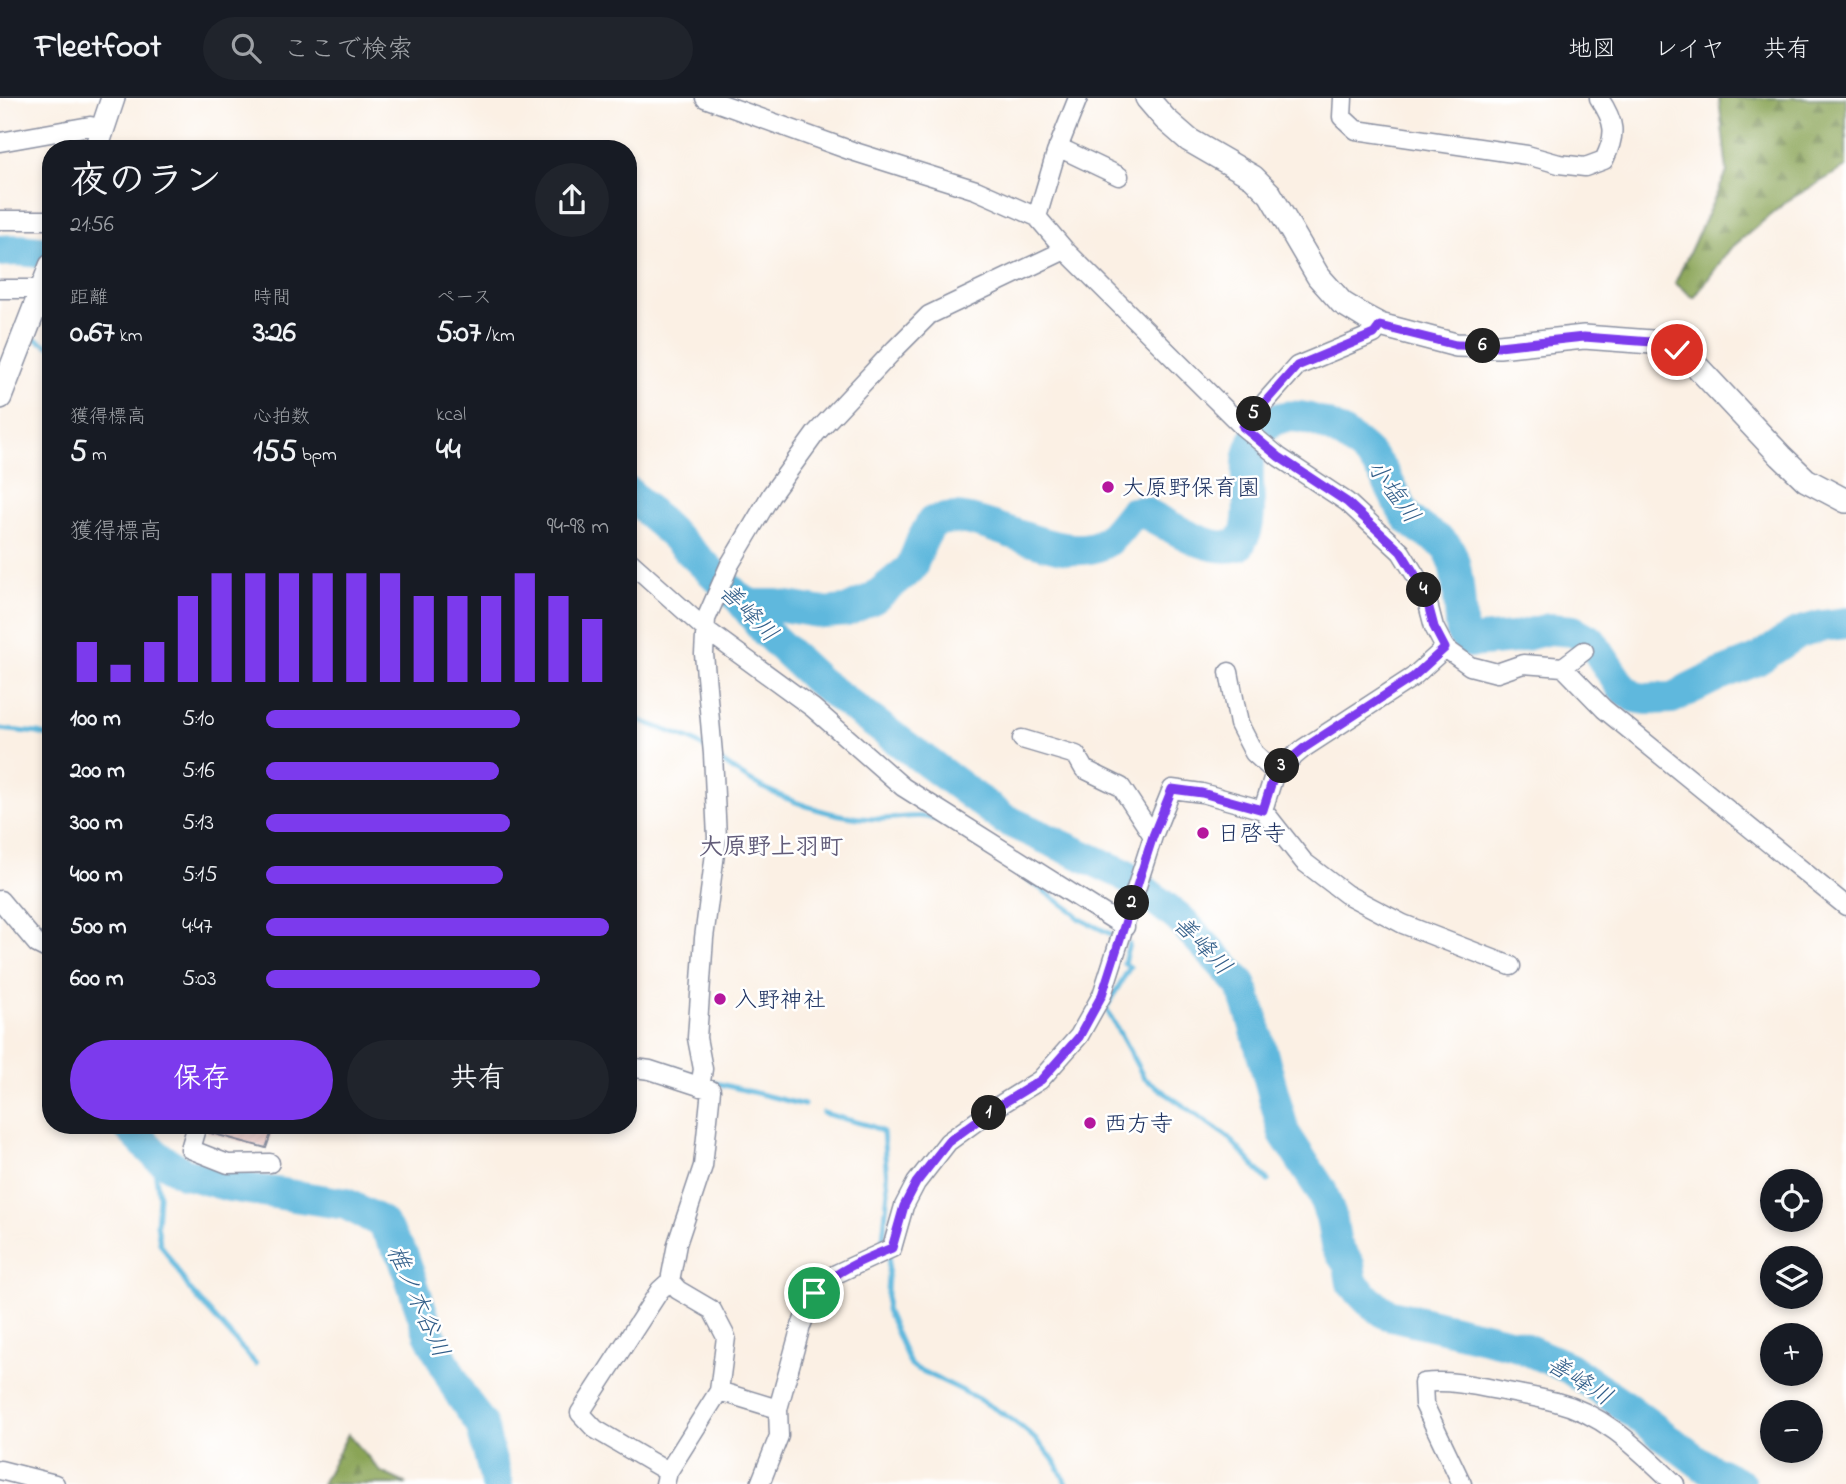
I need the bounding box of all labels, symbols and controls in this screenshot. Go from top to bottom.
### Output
search box [203,17,693,80]
text: Fleetfoot [35,24,161,72]
icon: search [227,29,265,67]
text: ここで検索 [283,32,413,70]
text: 地図 [1568,33,1616,68]
text: レイヤ [1654,33,1725,68]
text: 共有 [1763,33,1811,68]
text: 夜のラン [70,155,222,211]
button: share [535,163,609,237]
text: 21:56 [70,209,114,242]
text: 距離 [70,285,108,312]
text: 時間 [253,285,291,312]
text: ペース [436,285,492,312]
text: 0.67 [70,312,115,356]
text: 3:26 [253,312,296,356]
text: 5:07 [436,312,481,356]
pin [1647,320,1707,380]
text: km [115,323,142,350]
text: /km [481,323,515,350]
pin: 6 [1466,328,1500,364]
icon: check [1658,331,1696,369]
text: 6 [1478,332,1487,359]
pin: 5 [1236,396,1272,432]
text: 5 [1248,400,1259,427]
text: kcal [436,402,466,429]
text: 獲得標高 [70,404,146,431]
text: 心拍数 [253,404,310,431]
text: 44 [436,429,461,473]
text: 5 [70,431,87,475]
text: 155 [253,431,297,475]
text: m [87,442,107,469]
text: bpm [297,442,337,469]
water label: 小塩川 [1357,453,1427,532]
place label: 大原野保育園 [1122,473,1260,506]
marker: 大原野保育園 [1100,479,1116,495]
text: 94–98 m [547,511,609,544]
text: 獲得標高 [70,516,162,549]
pin: 4 [1406,573,1442,608]
water label: 善峰川 [709,576,785,652]
text: 4 [1420,576,1427,603]
text: 100 m [70,703,121,736]
text: 5:10 [182,703,214,736]
pin: 3 [1264,748,1300,784]
text: 3 [1278,752,1285,779]
text: 200 m [70,755,125,788]
text: 5:16 [182,755,215,788]
text: 300 m [70,807,123,840]
text: 5:13 [182,807,214,840]
place label: 日啓寺 [1217,819,1286,852]
marker: 日啓寺 [1195,825,1211,841]
district label: 大原野上羽町 [699,831,843,866]
text: 400 m [70,859,123,892]
text: 5:15 [182,859,218,892]
pin: 2 [1114,886,1150,920]
text: 2 [1127,889,1136,916]
water label: 善峰川 [1164,909,1239,985]
text: 500 m [70,911,127,944]
text: 4:47 [182,911,212,944]
text: 600 m [70,963,124,996]
text: 5:03 [182,963,217,996]
place label: 入野神社 [734,985,826,1018]
marker: 入野神社 [712,991,728,1007]
button: 保存 [70,1040,333,1120]
button: 共有 [347,1040,609,1120]
pin: 1 [972,1096,1006,1130]
text: 1 [985,1099,992,1126]
place label: 西方寺 [1104,1109,1173,1142]
marker: 西方寺 [1082,1115,1098,1131]
map controls [1760,1169,1823,1463]
button: locate [1760,1169,1823,1232]
water label: 椎ノ木谷川 [376,1240,457,1364]
button: layers [1760,1246,1823,1309]
pin [784,1263,844,1323]
icon: arrive [795,1274,833,1312]
button: + [1760,1323,1823,1386]
water label: 善峰川 [1539,1348,1618,1416]
button: − [1760,1400,1823,1463]

